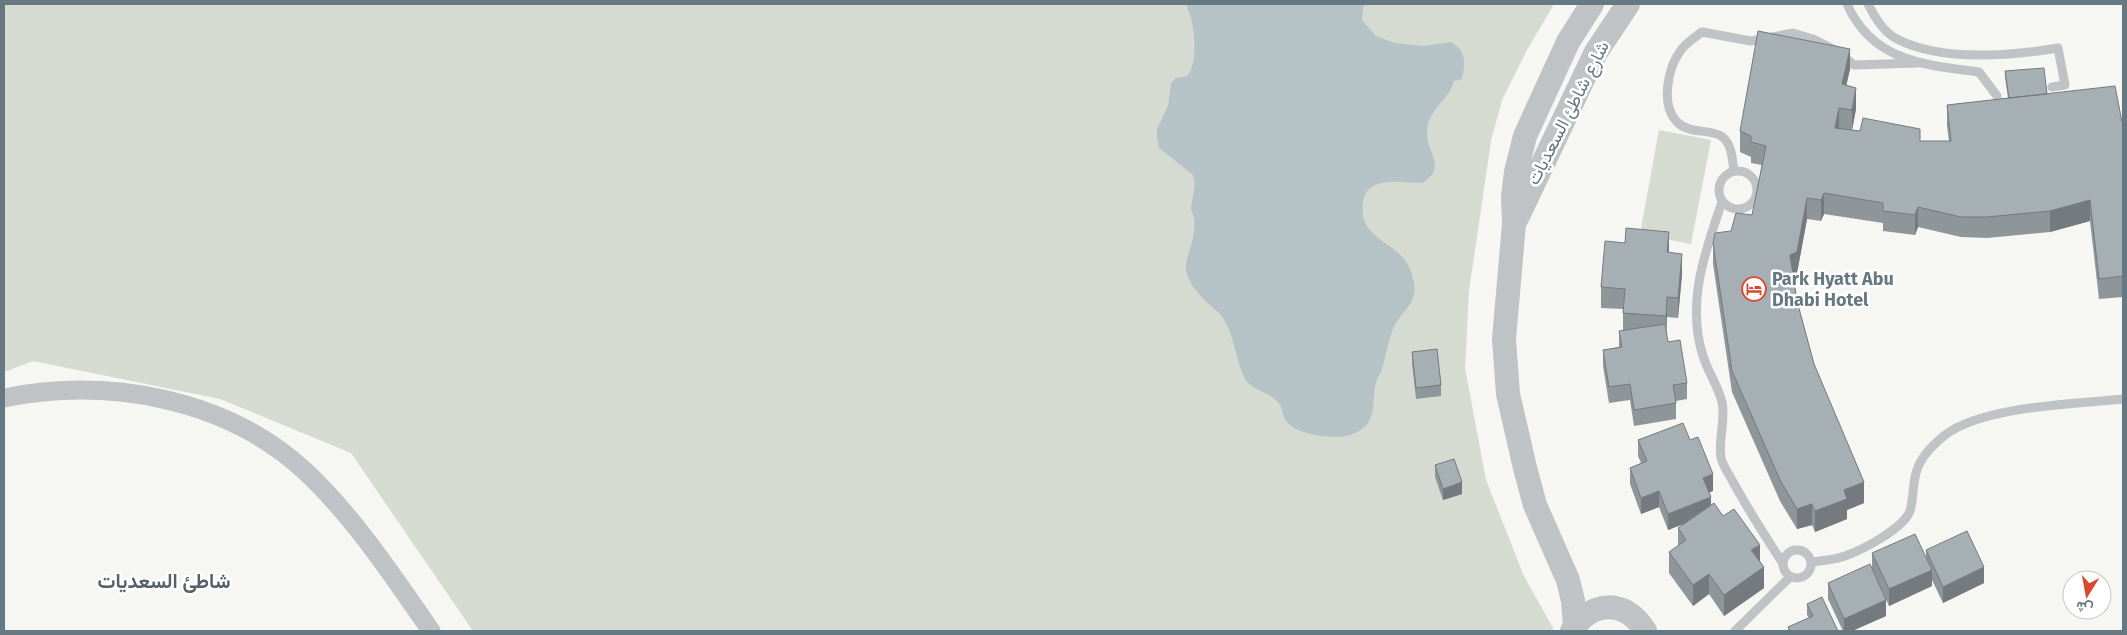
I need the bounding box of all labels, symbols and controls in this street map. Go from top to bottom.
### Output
street label: شارع شاطئ السعديات [1522,37,1615,189]
place label: Park Hyatt Abu Dhabi Hotel [1772,268,1894,311]
hotel icon: Park Hyatt Abu Dhabi Hotel [1741,276,1767,302]
district label: شاطئ السعديات [98,569,230,593]
north arrow [2062,570,2112,620]
text: ش [2075,597,2094,617]

